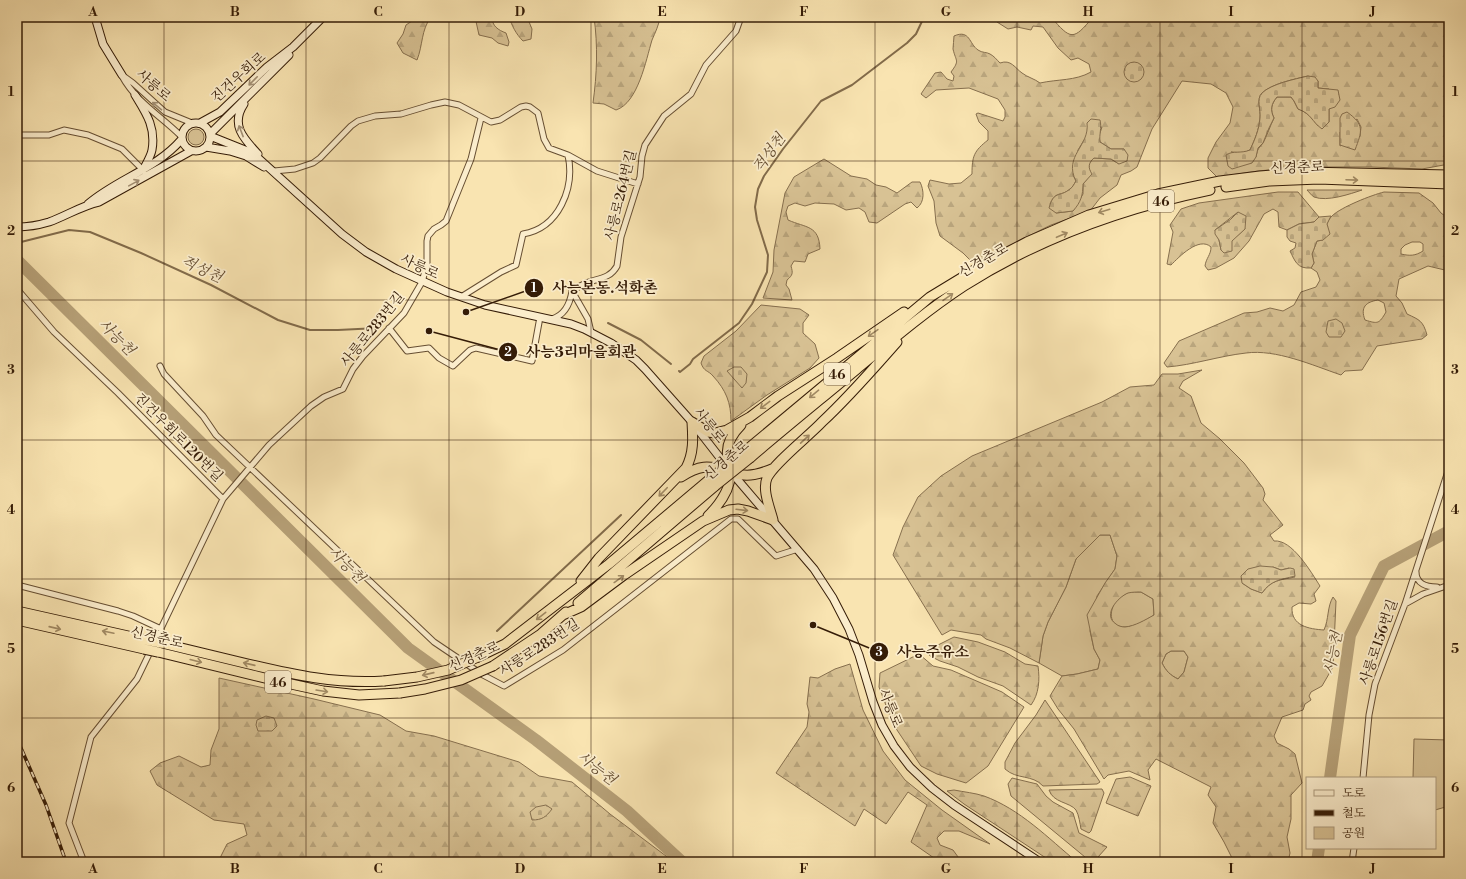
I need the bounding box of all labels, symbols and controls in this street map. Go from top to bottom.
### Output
text: A [87,4,98,20]
text: B [230,4,240,20]
text: C [373,4,383,20]
text: D [515,4,525,20]
text: E [657,4,667,20]
text: F [799,4,809,20]
text: G [941,4,952,20]
text: H [1083,4,1094,20]
text: I [1228,4,1234,20]
text: J [1368,4,1376,20]
street label: 진건우회로 [208,48,270,107]
street label: 사릉로 [132,66,175,106]
one-way arrow [248,77,258,86]
text: 1 [8,84,15,100]
text: 1 [1452,84,1459,100]
one-way arrow [152,101,163,110]
one-way arrow [236,125,244,137]
water label: 적성천 [749,129,791,176]
street label: 사릉로264번길 [601,148,641,242]
street label: 신경춘로 [1270,158,1325,178]
one-way arrow [1345,176,1358,184]
one-way arrow [128,178,140,186]
road number: 46 [1148,190,1174,212]
one-way arrow [1098,207,1110,215]
text: 2 [7,223,15,239]
text: 2 [1451,223,1459,239]
one-way arrow [1055,231,1067,239]
street label: 신경춘로 [956,239,1012,282]
street label: 사릉로 [397,250,442,284]
water label: 적성천 [178,252,227,288]
callout: 사능본동.석화촌 [524,274,666,301]
text: 사능본동.석화촌 [552,279,658,298]
text: 1 [531,281,537,296]
street label: 사릉로283번길 [337,288,409,371]
one-way arrow [942,293,953,301]
water label: 사능천 [95,315,140,361]
one-way arrow [868,329,879,337]
callout: 사능3리마을회관 [498,339,645,366]
text: 사능3리마을회관 [526,343,637,362]
text: 2 [504,345,512,360]
text: 3 [7,362,15,378]
text: 3 [1451,362,1459,378]
road number: 46 [824,363,850,385]
one-way arrow [808,389,819,398]
street label: 진건우회로120번길 [130,390,226,486]
one-way arrow [760,401,771,410]
street label: 사릉로 [689,404,729,447]
one-way arrow [800,434,810,444]
street label: 신경춘로 [700,436,754,485]
one-way arrow [659,487,668,497]
text: 4 [7,502,16,518]
text: 4 [1451,502,1460,518]
one-way arrow [735,506,748,514]
water label: 사능천 [325,543,370,589]
one-way arrow [613,575,624,583]
street label: 사릉로156번길 [1356,597,1402,688]
one-way arrow [536,612,547,620]
street label: 사릉로283번길 [496,615,583,680]
street label: 신경춘로 [128,623,186,653]
one-way arrow [48,625,61,633]
one-way arrow [102,627,115,635]
water label: 사능천 [1320,628,1347,676]
street label: 신경춘로 [446,637,503,676]
callout: 사능주유소 [869,638,977,665]
text: 5 [7,641,15,657]
text: 5 [1451,641,1459,657]
text: 사능주유소 [897,643,970,662]
text: 3 [875,645,883,660]
one-way arrow [189,658,202,665]
one-way arrow [243,660,256,667]
road number: 46 [265,671,291,693]
one-way arrow [422,671,435,679]
street label: 사릉로 [874,686,906,731]
one-way arrow [315,687,328,695]
water label: 사능천 [574,748,621,790]
legend [1306,777,1436,849]
text: 6 [7,780,15,796]
text: 6 [1451,780,1459,796]
text: 도로 [1342,786,1366,801]
text: 철도 [1342,806,1366,821]
text: 공원 [1342,826,1365,841]
text: A [87,861,98,877]
text: B [230,861,240,877]
text: C [373,861,383,877]
text: D [515,861,525,877]
text: E [657,861,667,877]
text: F [799,861,809,877]
text: G [941,861,952,877]
text: H [1083,861,1094,877]
text: I [1228,861,1234,877]
text: J [1368,861,1376,877]

